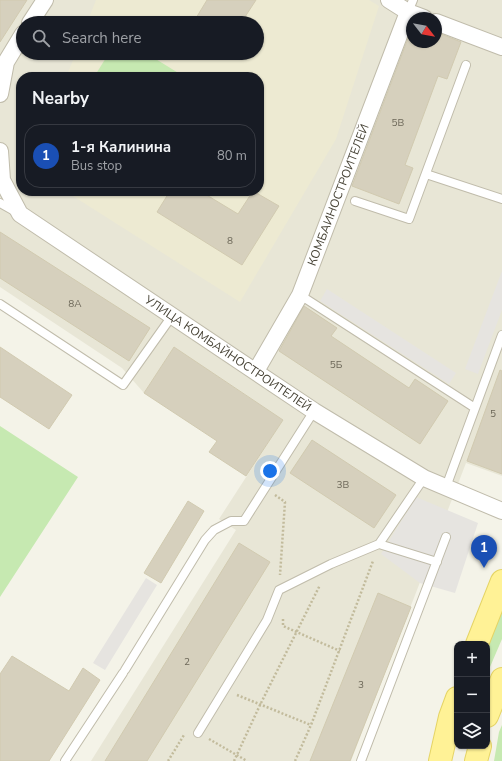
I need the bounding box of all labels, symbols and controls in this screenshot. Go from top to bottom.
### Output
north arrow [406,12,442,48]
search box [16,16,264,60]
icon: search [30,27,52,49]
text: Search here [62,28,142,48]
text: Nearby [32,87,89,110]
house number: 5В [392,116,405,130]
street label: КОМБАИНОСТРОИТЕЛЕЙ [304,122,373,268]
text: 1-я Калинина [71,137,171,157]
text: 1 [42,147,50,165]
text: 80 m [217,147,247,165]
text: Bus stop [71,157,122,175]
house number: 8 [227,234,233,248]
street label: УЛИЦА КОМБАЙНОСТРОИТЕЛЕЙ [141,291,315,415]
house number: 8А [68,297,82,311]
house number: 5Б [330,358,343,372]
house number: 5 [490,407,496,421]
your location [260,461,280,481]
house number: 3В [337,478,350,492]
pin: 1 [471,535,497,568]
map controls [454,641,490,749]
button: + [454,641,490,677]
house number: 2 [184,655,190,669]
button: − [454,677,490,713]
house number: 3 [358,678,364,692]
button: layers [454,713,490,749]

